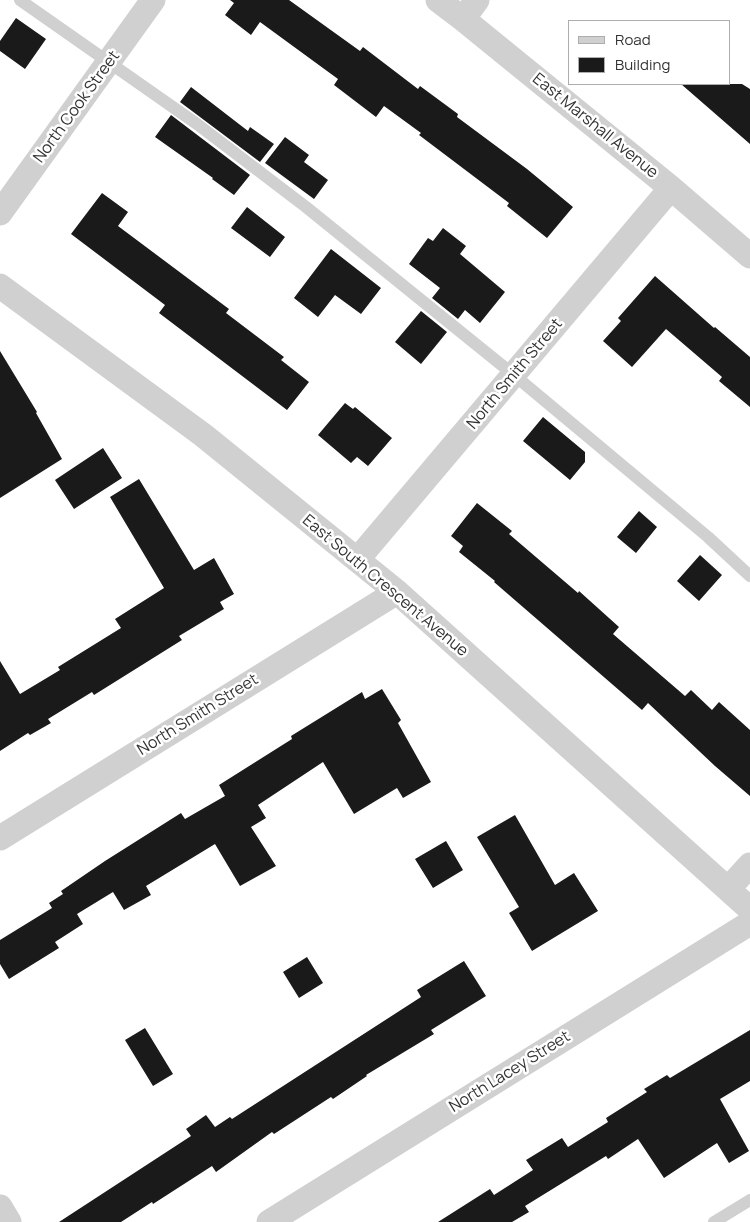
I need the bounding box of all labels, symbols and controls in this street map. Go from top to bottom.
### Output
legend [568,20,730,85]
text: Road [615,29,651,50]
street label: North Cook Street [30,47,124,167]
text: Building [615,54,670,75]
street label: East Marshall Avenue [528,69,662,183]
street label: North Smith Street [463,315,567,433]
street label: East South Crescent Avenue [298,511,472,661]
street label: North Smith Street [134,670,262,760]
street label: North Lacey Street [446,1027,574,1117]

